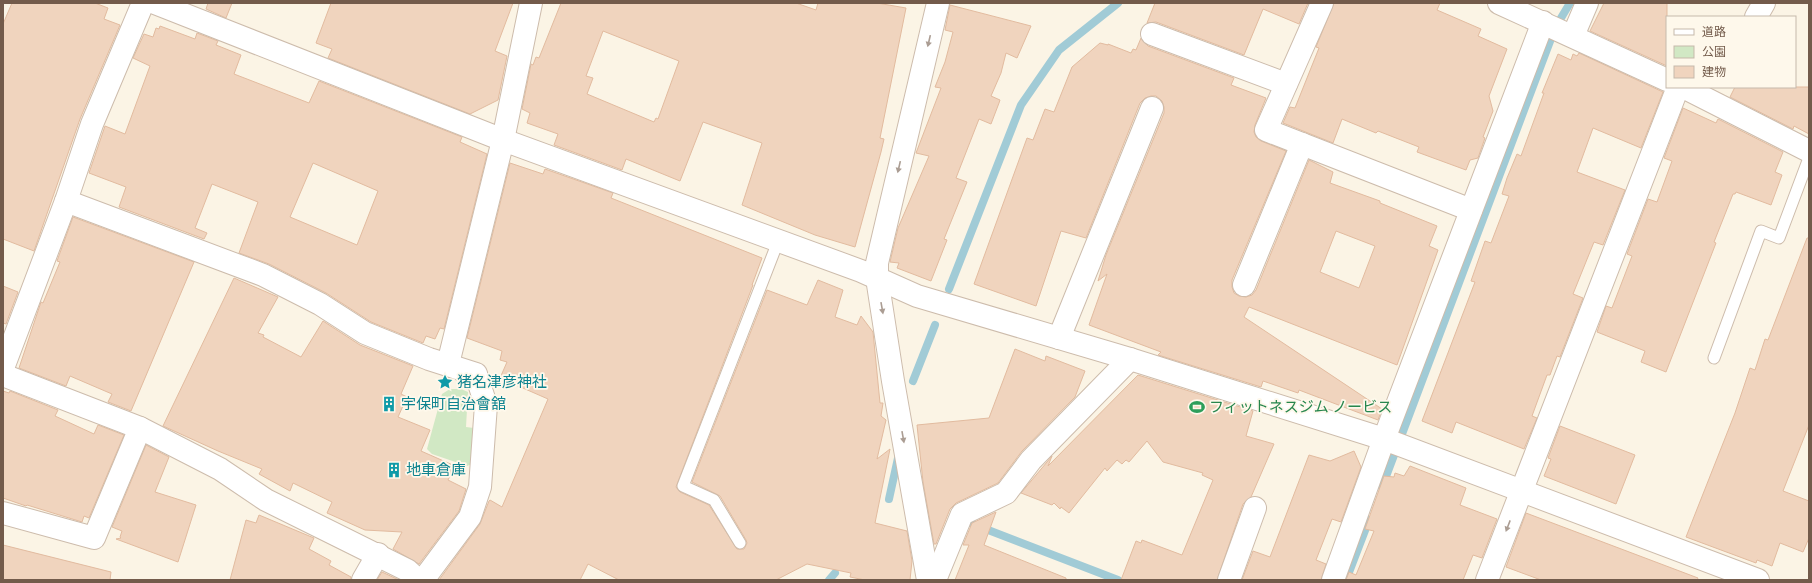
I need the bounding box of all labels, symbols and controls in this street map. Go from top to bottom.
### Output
legend [1666,16,1796,88]
text: 道路 [1702,25,1726,39]
one-way arrow [926,35,932,47]
text: 公園 [1702,45,1726,59]
text: 建物 [1702,65,1726,79]
one-way arrow [896,161,902,174]
one-way arrow [880,302,886,314]
place icon: 猪名津彦神社 [436,373,454,391]
place label: 猪名津彦神社 [457,373,547,391]
building icon: 宇保町自治會舘 [380,395,398,413]
place label: 宇保町自治會舘 [401,395,506,413]
sports icon: フィットネスジム ノービス [1188,398,1206,416]
place label: フィットネスジム ノービス [1209,398,1392,416]
one-way arrow [900,431,906,443]
building icon: 地車倉庫 [385,461,403,479]
place label: 地車倉庫 [406,461,466,479]
one-way arrow [1505,521,1511,533]

